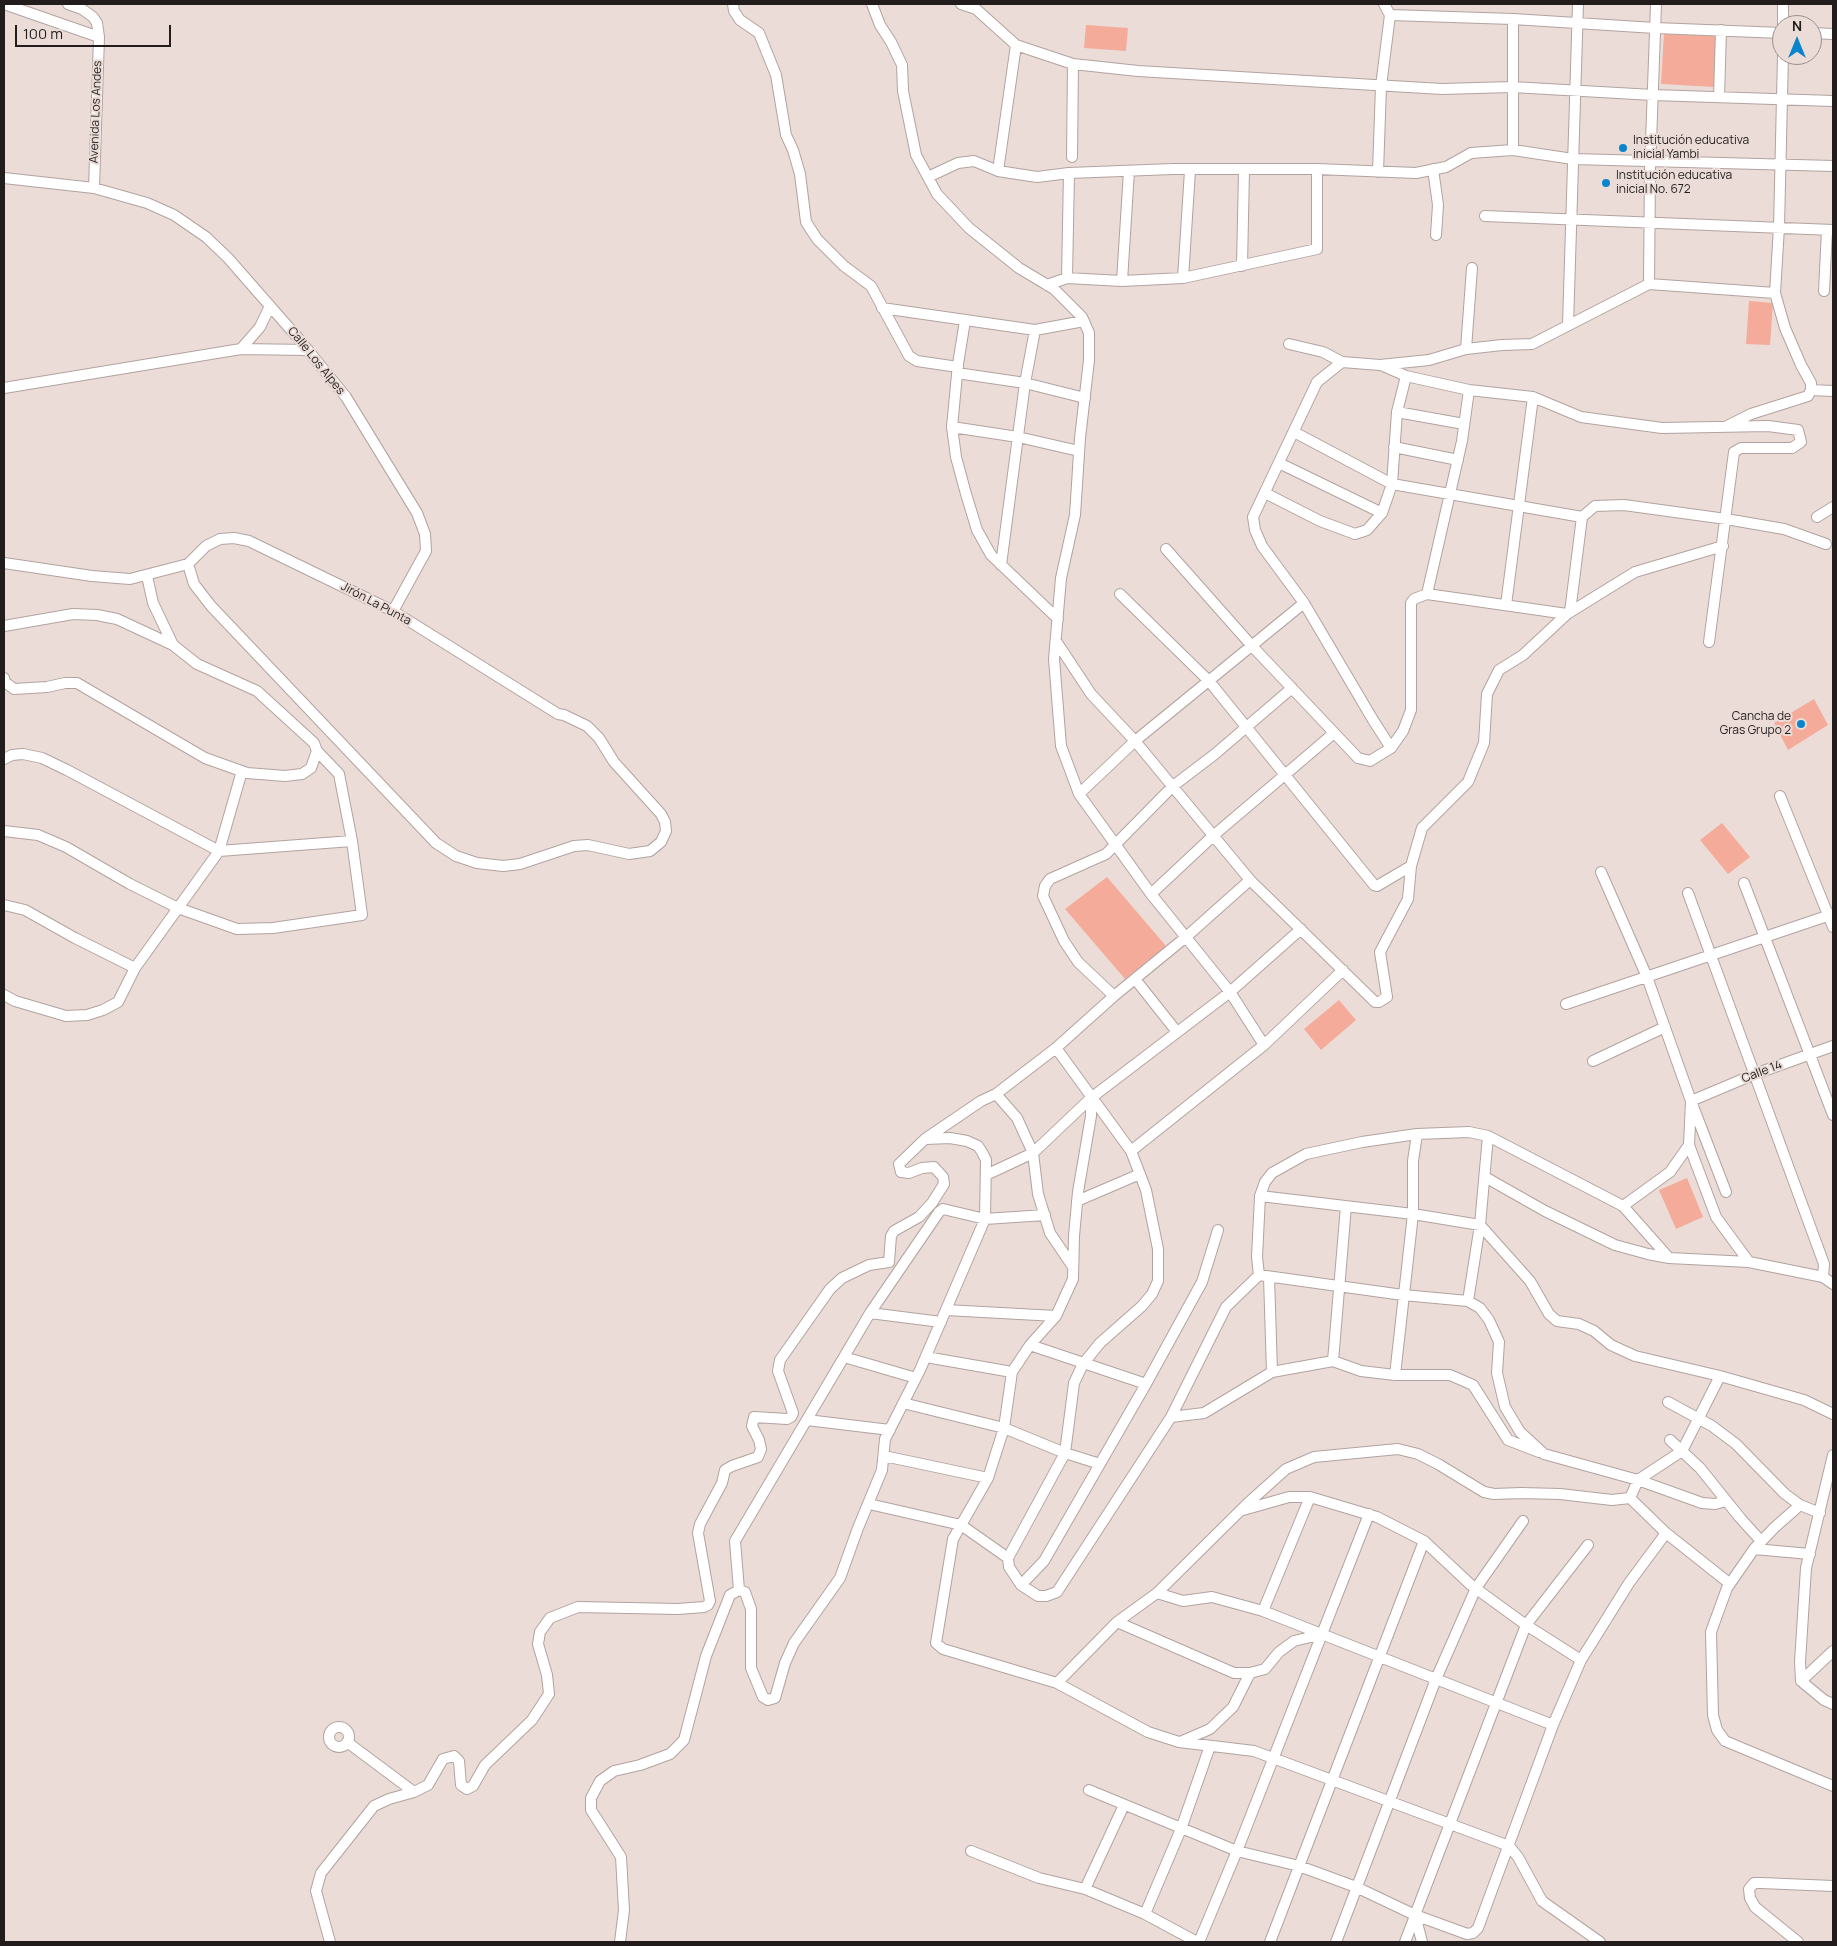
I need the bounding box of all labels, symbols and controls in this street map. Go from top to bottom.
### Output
scale bar [18,15,174,47]
north arrow [1772,15,1822,65]
text: N [1792,16,1802,35]
text: 100 m [23,23,63,44]
street label: Avenida Los Andes [87,60,105,164]
place label: Institución educativa inicial Yambi [1633,134,1749,162]
marker: Institución educativa inicial Yambi [1617,142,1629,154]
place label: Institución educativa inicial No. 672 [1616,169,1732,197]
marker: Institución educativa inicial No. 672 [1600,177,1612,189]
street label: Calle Los Alpes [284,324,348,398]
street label: Jirón La Punta [338,579,414,629]
place label: Cancha de Gras Grupo 2 [1720,710,1791,738]
marker: Cancha de Gras Grupo 2 [1795,718,1807,730]
street label: Calle 14 [1740,1058,1784,1086]

